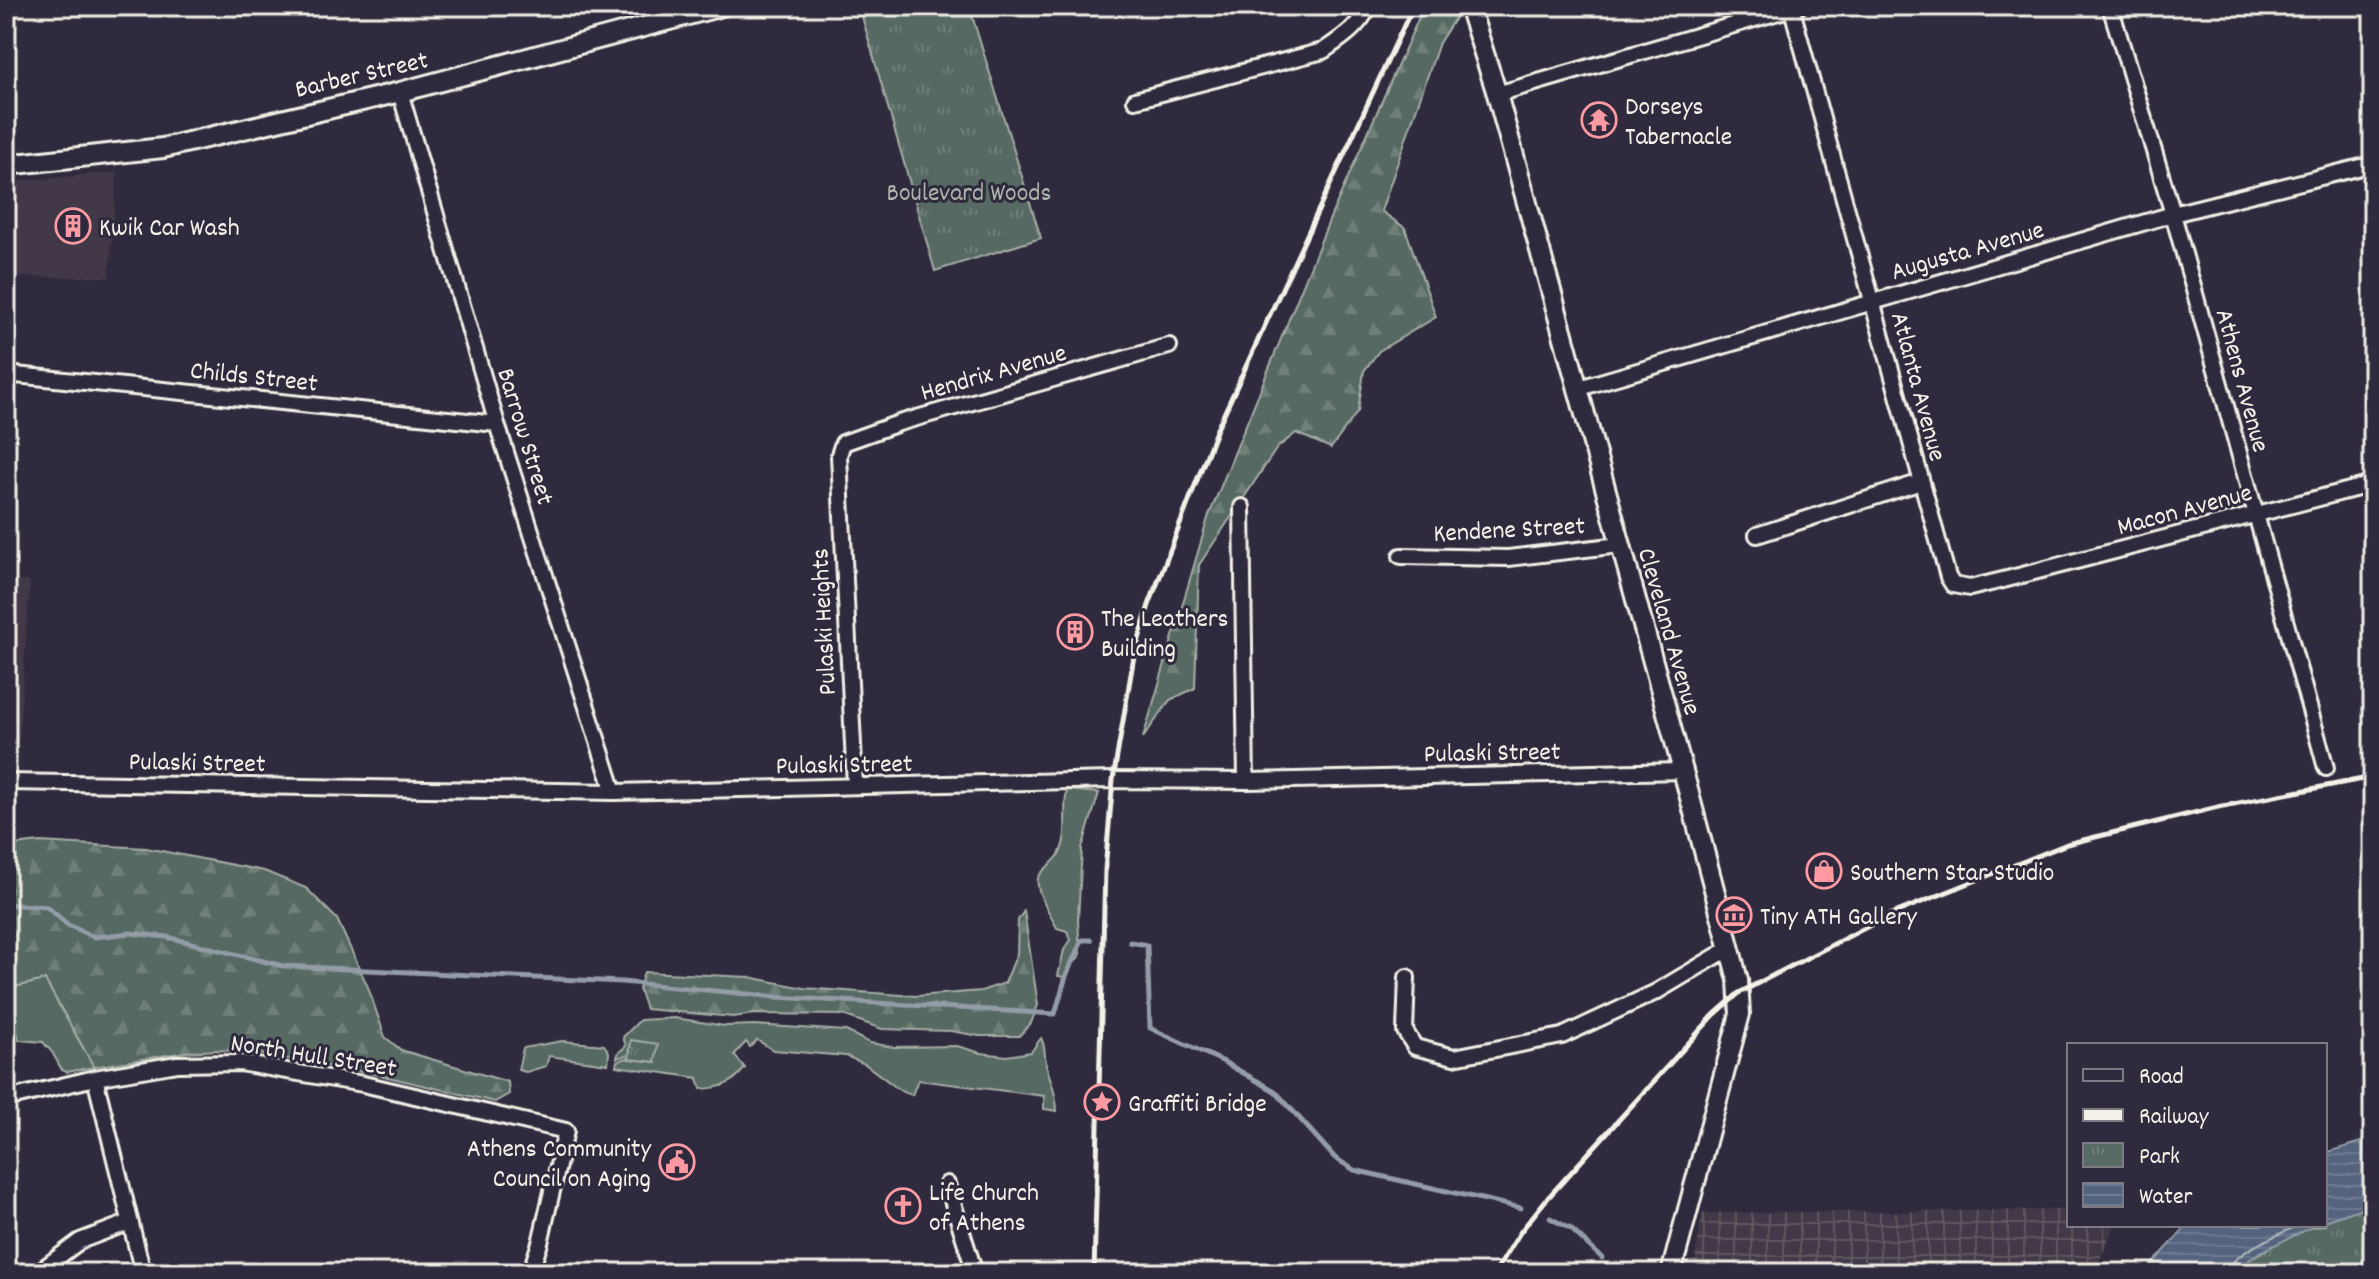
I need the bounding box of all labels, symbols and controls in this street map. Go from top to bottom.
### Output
street label: Barber Street [292,43,432,110]
place label: Dorseys Tabernacle [1625,90,1732,157]
temple icon: Dorseys Tabernacle [1580,101,1618,139]
park label: Boulevard Woods [887,176,1051,213]
building icon: Kwik Car Wash [54,207,92,245]
place label: Kwik Car Wash [99,211,240,248]
street label: Augusta Avenue [1887,213,2049,292]
street label: Athens Avenue [2204,305,2278,457]
street label: Atlanta Avenue [1879,308,1954,466]
street label: Hendrix Avenue [917,336,1071,413]
street label: Childs Street [188,353,320,404]
street label: Barrow Street [485,364,562,510]
street label: Macon Avenue [2113,476,2257,547]
street label: Kendene Street [1432,509,1586,554]
street label: Cleveland Avenue [1626,544,1709,720]
street label: Pulaski Heights [803,547,848,696]
place label: The Leathers Building [1101,602,1229,669]
building icon: The Leathers Building [1056,613,1094,651]
street label: Pulaski Street [1423,735,1561,774]
street label: Pulaski Street [128,745,266,784]
street label: Pulaski Street [775,747,913,786]
shop icon: Southern Star Studio [1805,852,1843,890]
place label: Southern Star Studio [1850,856,2054,893]
museum icon: Tiny ATH Gallery [1715,896,1753,934]
place label: Tiny ATH Gallery [1760,900,1917,937]
street label: North Hull Street [228,1026,399,1089]
legend [2067,1043,2327,1227]
text: Road [2139,1061,2184,1095]
place icon: Graffiti Bridge [1083,1083,1121,1121]
place label: Graffiti Bridge [1128,1087,1267,1124]
text: Railway [2139,1101,2210,1135]
place label: Athens Community Council on Aging [467,1132,651,1199]
text: Park [2139,1141,2180,1175]
public building icon: Athens Community Council on Aging [658,1143,696,1181]
place label: Life Church of Athens [929,1176,1039,1243]
text: Water [2139,1181,2192,1215]
church icon: Life Church of Athens [884,1187,922,1225]

